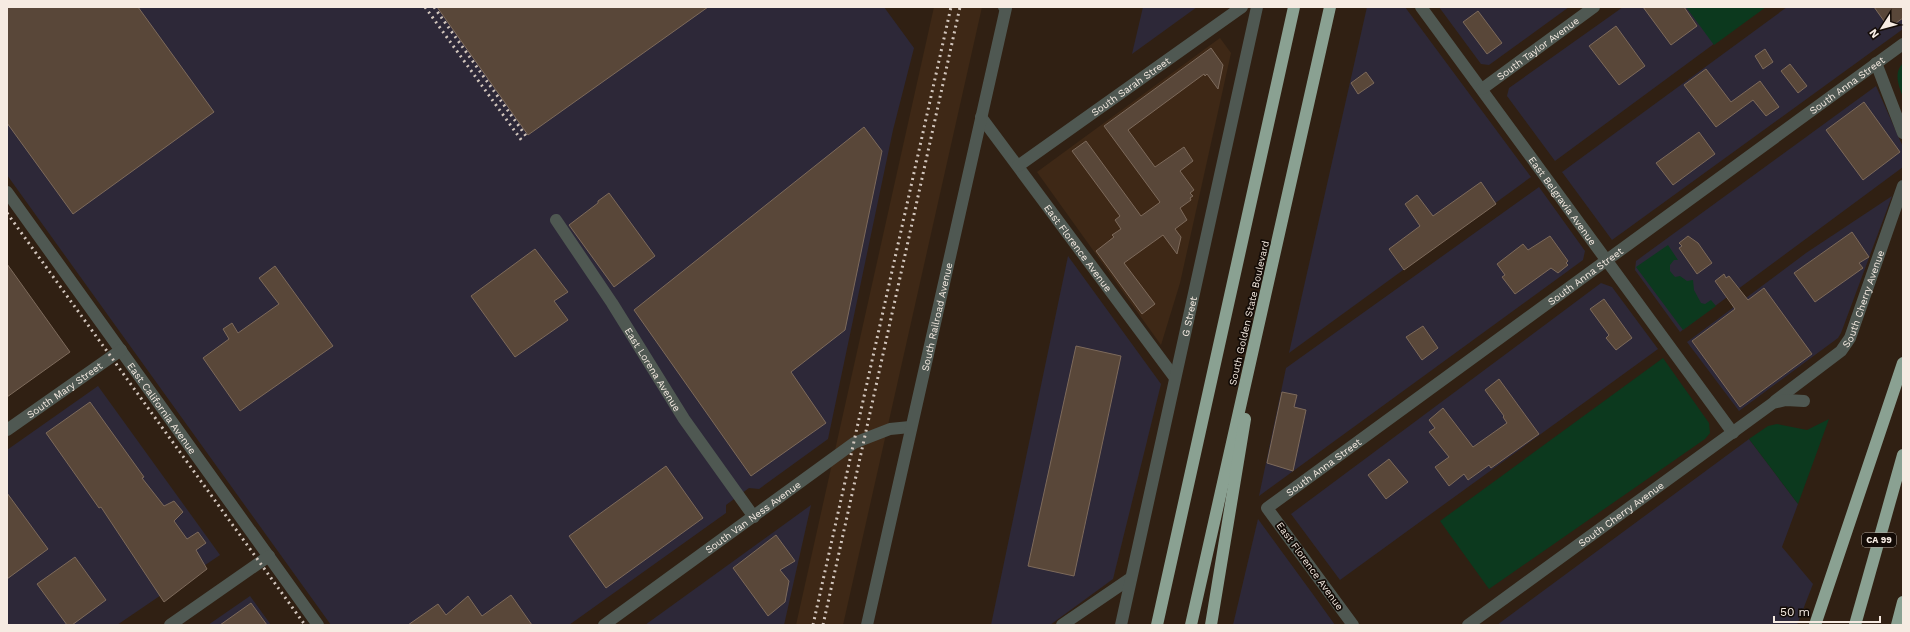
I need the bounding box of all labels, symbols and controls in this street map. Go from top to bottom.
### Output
north arrow [1862,8,1902,48]
street label: South Taylor Avenue [1494,14,1581,82]
text: N [1867,26,1882,41]
street label: South Anna Street [1807,53,1887,116]
street label: South Sarah Street [1089,54,1173,118]
street label: East Belgravia Avenue [1527,154,1599,247]
street label: East Florence Avenue [1042,202,1114,294]
street label: South Golden State Boulevard [1227,240,1271,386]
street label: South Anna Street [1546,244,1625,307]
street label: South Cherry Avenue [1840,248,1886,349]
street label: South Railroad Avenue [919,261,954,372]
street label: G Street [1179,294,1199,338]
street label: East Lorena Avenue [623,325,683,413]
street label: South Mary Street [25,359,105,420]
street label: East California Avenue [126,360,199,456]
street label: South Anna Street [1284,435,1364,498]
street label: South Van Ness Avenue [703,478,803,555]
street label: South Cherry Avenue [1576,479,1666,548]
street label: East Florence Avenue [1274,520,1346,612]
road number: CA 99 [1862,533,1896,547]
scale bar [1774,598,1880,624]
text: 50 m [1780,605,1810,619]

